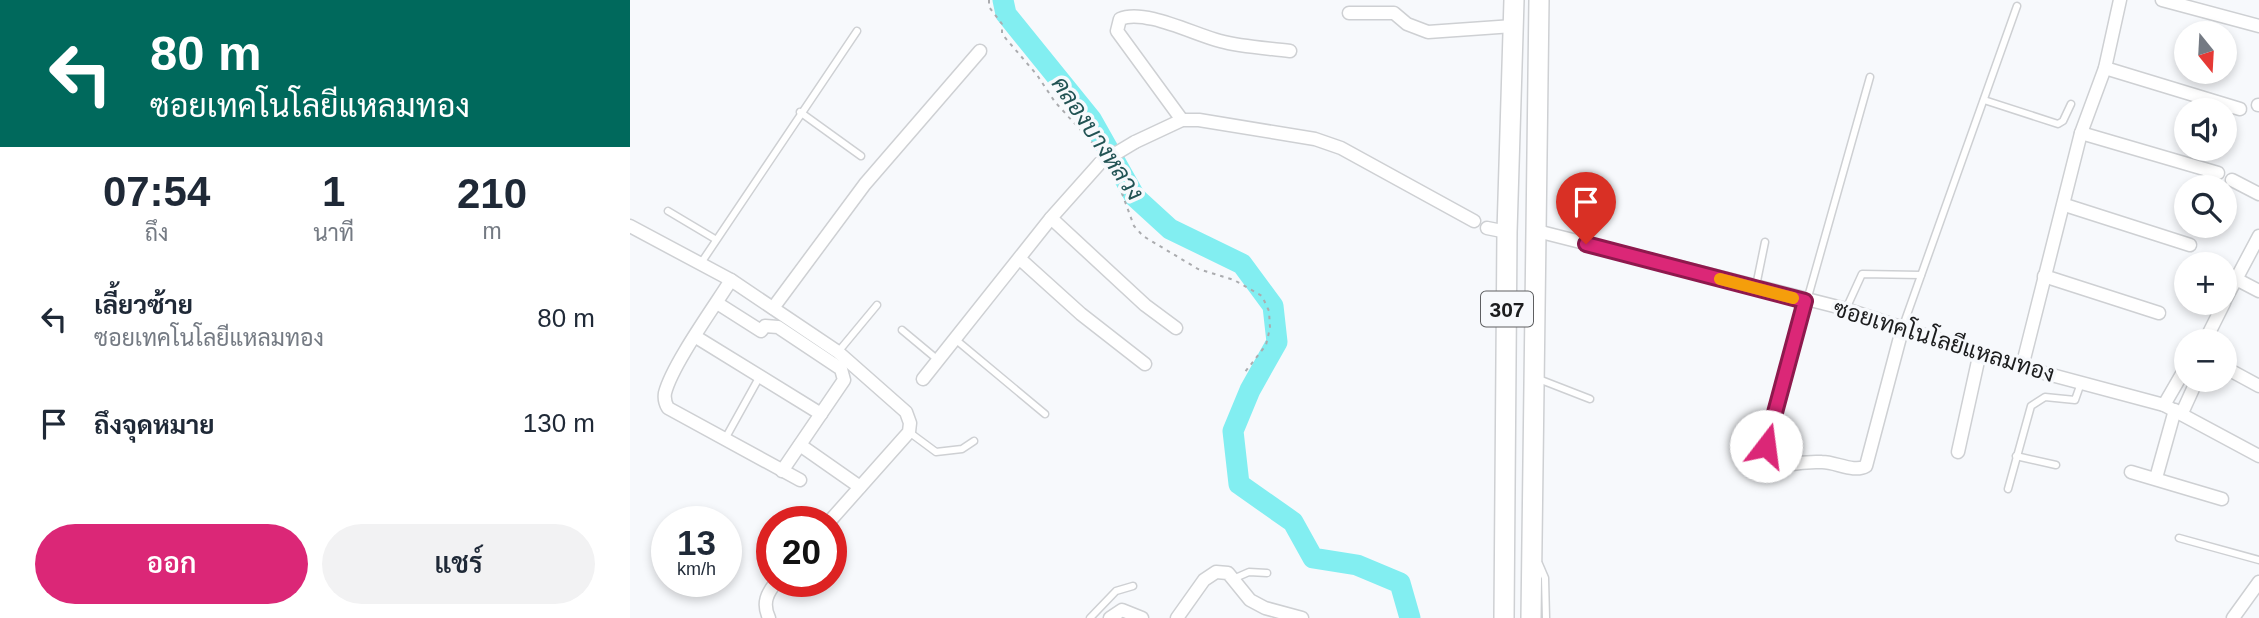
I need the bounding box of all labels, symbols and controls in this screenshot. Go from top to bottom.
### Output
north arrow [2174,21,2236,84]
map controls [2174,21,2237,392]
text: 80 m [150,26,262,80]
icon: left [35,28,126,119]
water label: คลองบางหลวง [1047,71,1149,205]
text: ซอยเทคโนโลยีแหลมทอง [150,88,470,124]
button: sound [2174,98,2237,161]
text: 07:54 [103,168,210,215]
text: 1 [322,168,345,215]
text: 210 [457,170,527,217]
pin [1556,172,1616,244]
button: search [2174,175,2237,238]
icon: arrive [1567,183,1605,221]
text: m [482,218,502,244]
text: ถึง [145,220,169,246]
text: นาที [313,220,354,246]
button: + [2174,252,2237,315]
text: เลี้ยวซ้าย [94,290,193,320]
road number: 307 [1481,292,1533,326]
street label: ซอยเทคโนโลยีแหลมทอง [1830,292,2059,387]
icon: left [35,300,73,338]
text: 80 m [537,303,595,333]
text: ซอยเทคโนโลยีแหลมทอง [94,325,324,351]
button: − [2174,329,2237,392]
icon: arrive [35,405,73,443]
text: 130 m [523,408,595,438]
position arrow [1729,409,1803,483]
text: ถึงจุดหมาย [94,410,215,440]
speed limit sign: 20 [756,506,847,597]
text: 13 [677,523,716,562]
button: ออก [35,524,308,604]
button: แชร์ [322,524,595,604]
text: km/h [677,559,716,579]

